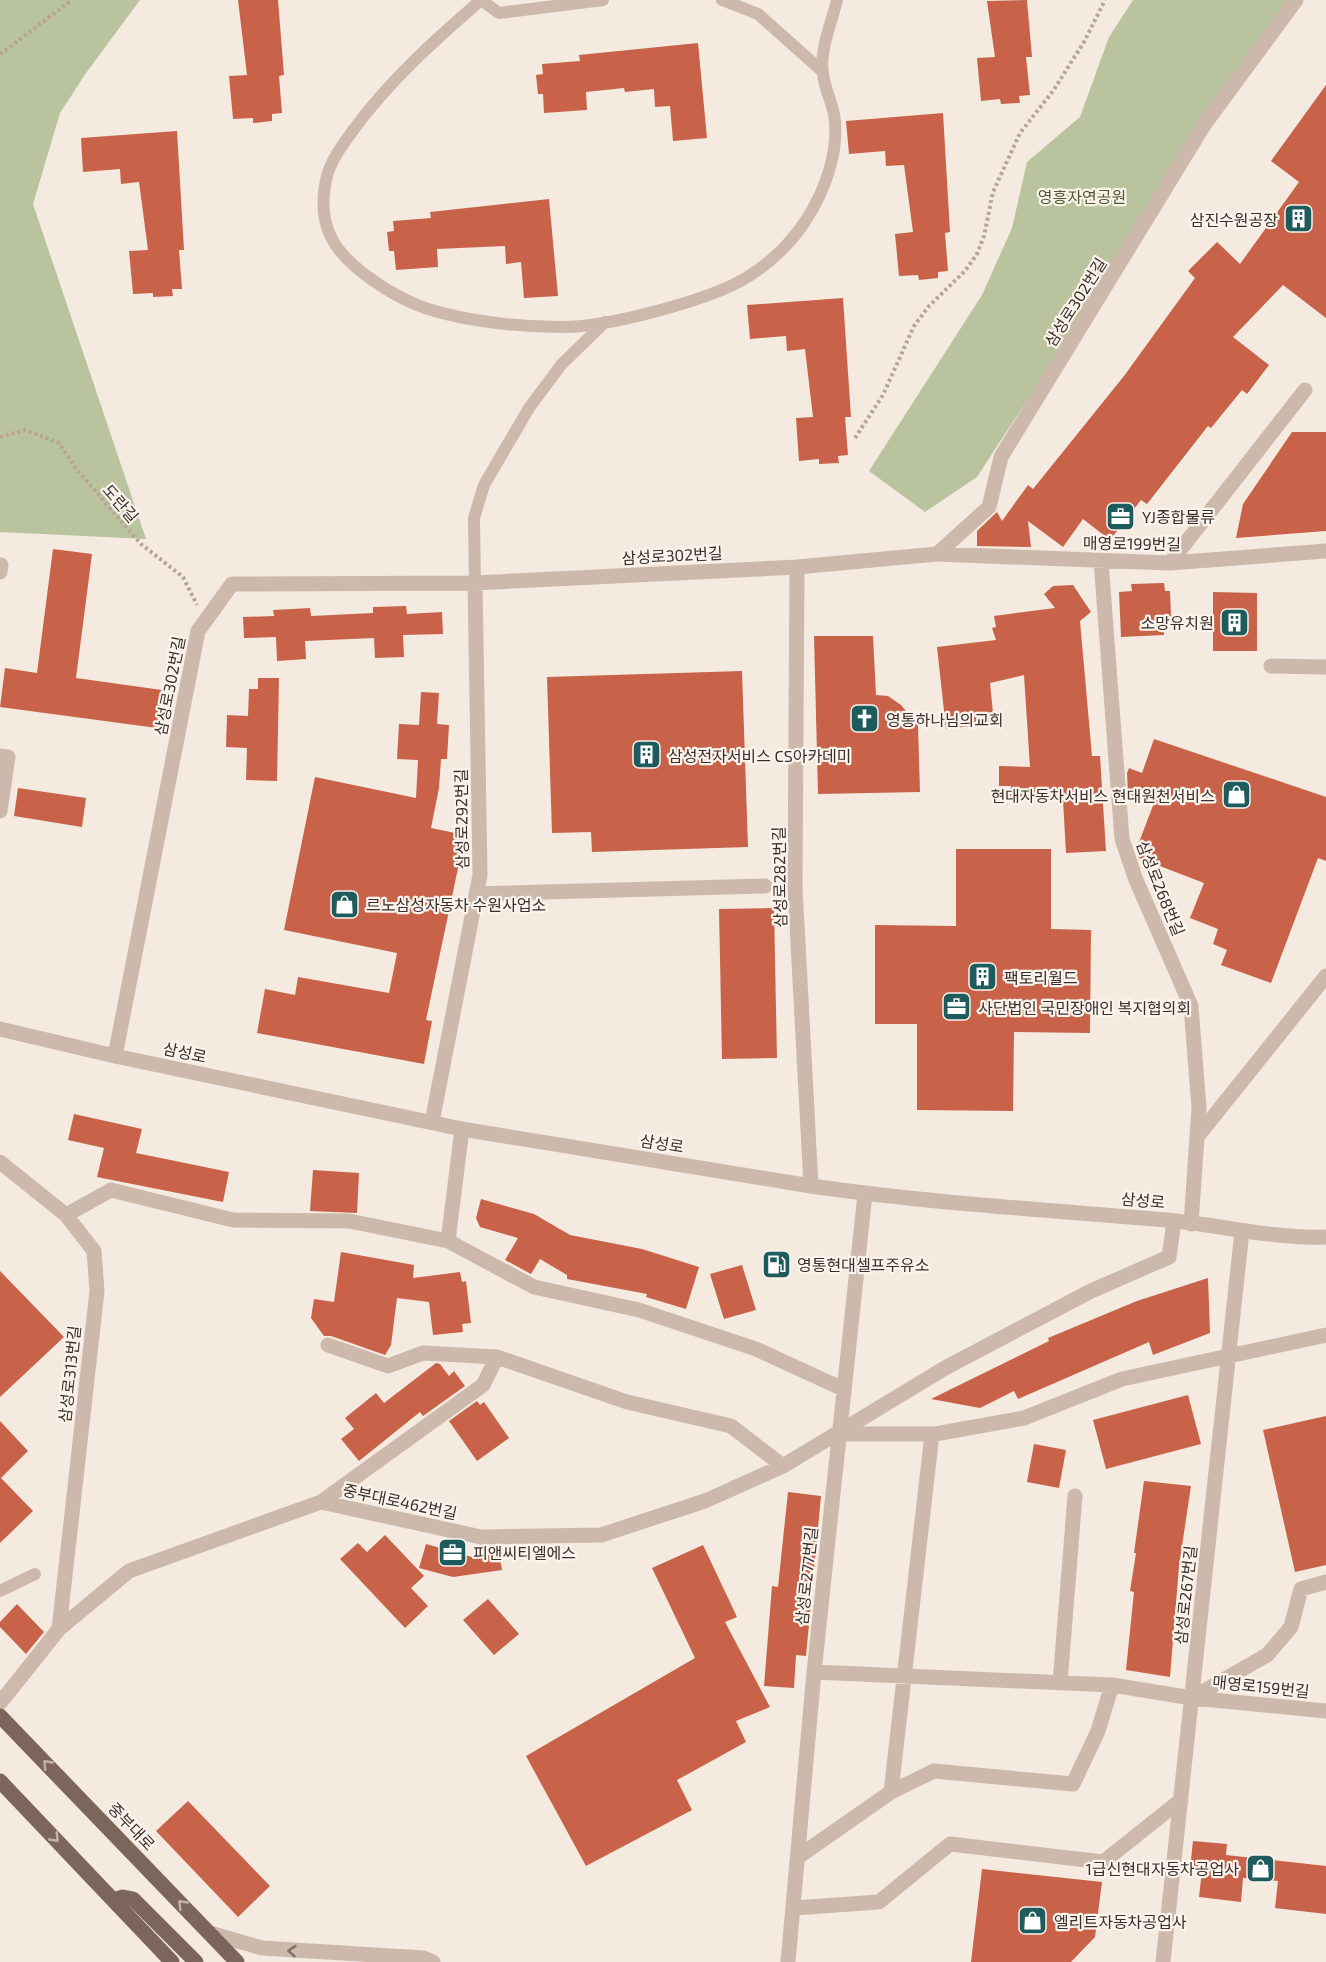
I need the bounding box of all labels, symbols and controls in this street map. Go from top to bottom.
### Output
park label: 영흥자연공원 [1038,187,1126,206]
building icon: 삼진수원공장 [1283,203,1315,235]
place label: 삼진수원공장 [1190,210,1278,229]
street label: 삼성로302번길 [1040,254,1110,350]
street label: 도란길 [99,480,143,526]
office icon: YJ종합물류 [1105,500,1137,532]
place label: YJ종합물류 [1142,507,1215,526]
street label: 매영로199번길 [1083,533,1181,553]
street label: 삼성로302번길 [621,543,723,567]
building icon: 소망유치원 [1219,606,1251,638]
place label: 소망유치원 [1140,613,1214,632]
street label: 삼성로302번길 [150,635,188,737]
church icon: 영통하나님의교회 [849,703,881,735]
place label: 영통하나님의교회 [886,710,1004,729]
building icon: 삼성전자서비스 CS아카데미 [631,739,663,771]
place label: 삼성전자서비스 CS아카데미 [668,746,852,765]
street label: 삼성로292번길 [451,768,471,870]
shop icon: 현대자동차서비스 현대원천서비스 [1220,779,1252,811]
place label: 현대자동차서비스 현대원천서비스 [991,786,1215,805]
street label: 삼성로282번길 [769,826,789,928]
street label: 삼성로268번길 [1133,837,1189,939]
shop icon: 르노삼성자동차 수원사업소 [329,888,361,920]
place label: 르노삼성자동차 수원사업소 [366,895,546,914]
building icon: 팩토리월드 [967,961,999,993]
place label: 팩토리월드 [1004,968,1078,987]
office icon: 사단법인 국민장애인 복지협의회 [941,991,973,1023]
place label: 사단법인 국민장애인 복지협의회 [978,998,1191,1017]
street label: 삼성로 [161,1038,209,1066]
street label: 삼성로 [639,1130,686,1156]
street label: 삼성로 [1120,1189,1166,1211]
fuel station icon: 영통현대셀프주유소 [760,1248,792,1280]
place label: 영통현대셀프주유소 [797,1255,929,1274]
street label: 삼성로313번길 [54,1324,84,1424]
street label: 중부대로462번길 [341,1480,459,1522]
street label: 삼성로277번길 [791,1526,821,1626]
office icon: 피앤씨티엘에스 [436,1536,468,1568]
place label: 피앤씨티엘에스 [473,1543,576,1562]
street label: 삼성로267번길 [1170,1544,1200,1646]
street label: 매영로159번길 [1211,1671,1311,1701]
one-way arrow [43,1761,54,1772]
street label: 중부대로 [105,1798,159,1854]
one-way arrow [47,1831,58,1842]
shop icon: 1급신현대자동차공업사 [1244,1852,1276,1884]
place label: 1급신현대자동차공업사 [1085,1859,1239,1878]
one-way arrow [178,1901,189,1911]
shop icon: 엘리트자동차공업사 [1017,1905,1049,1937]
place label: 엘리트자동차공업사 [1054,1912,1187,1931]
one-way arrow [287,1944,296,1957]

